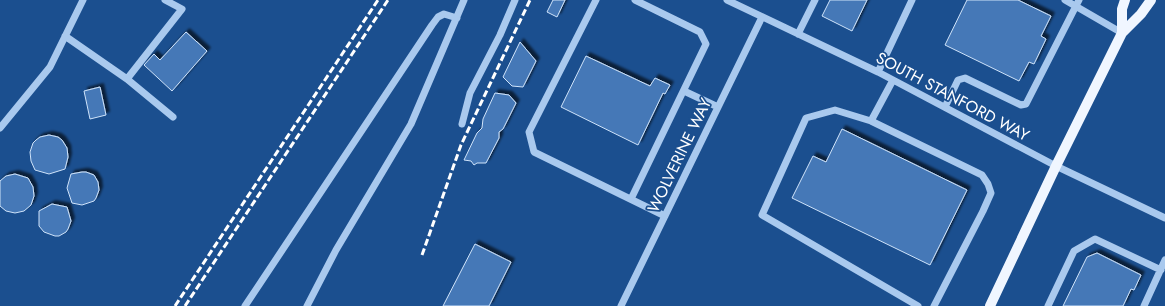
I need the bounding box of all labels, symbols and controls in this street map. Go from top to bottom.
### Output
street label: SOUTH STANFORD WAY [872,46,1034,147]
street label: WOLVERINE WAY [642,94,717,216]

